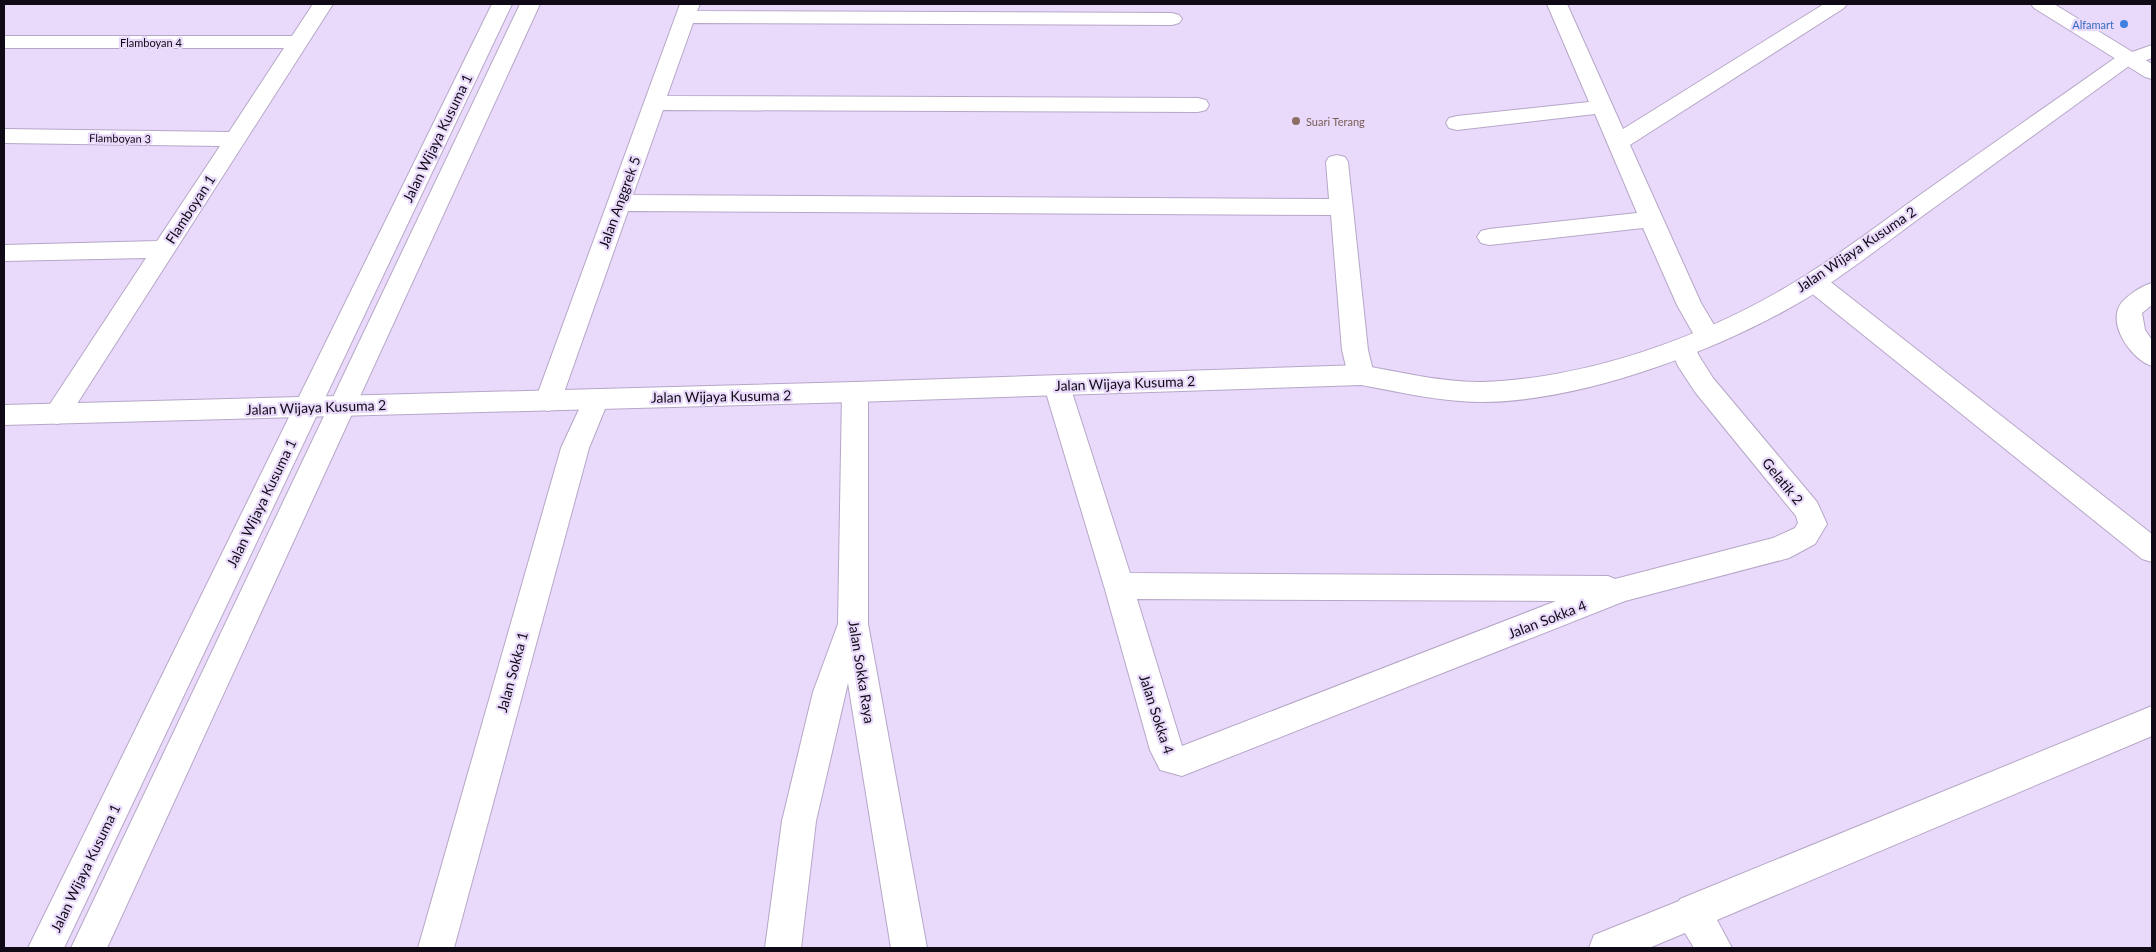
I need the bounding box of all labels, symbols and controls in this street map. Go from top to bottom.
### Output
place label: Alfamart [2072,18,2114,31]
marker: Alfamart [2118,18,2130,30]
street label: Flamboyan 4 [120,36,183,49]
street label: Jalan Wijaya Kusuma 1 [399,71,475,205]
marker: Suari Terang [1290,115,1302,127]
place label: Suari Terang [1306,115,1365,128]
street label: Flamboyan 3 [89,131,151,145]
street label: Jalan Anggrek 5 [594,154,644,250]
street label: Flamboyan 1 [161,171,219,247]
street label: Jalan Wijaya Kusuma 2 [1793,203,1919,295]
street label: Jalan Wijaya Kusuma 2 [1055,372,1195,394]
street label: Jalan Wijaya Kusuma 2 [651,386,791,406]
street label: Jalan Wijaya Kusuma 2 [246,396,386,418]
street label: Jalan Wijaya Kusuma 1 [223,436,299,570]
street label: Gelatik 2 [1759,454,1807,508]
street label: Jalan Sokka 4 [1505,596,1589,642]
street label: Jalan Sokka Raya [845,619,879,725]
street label: Jalan Sokka 1 [493,630,531,714]
street label: Jalan Sokka 4 [1136,672,1178,756]
street label: Jalan Wijaya Kusuma 1 [47,801,123,935]

